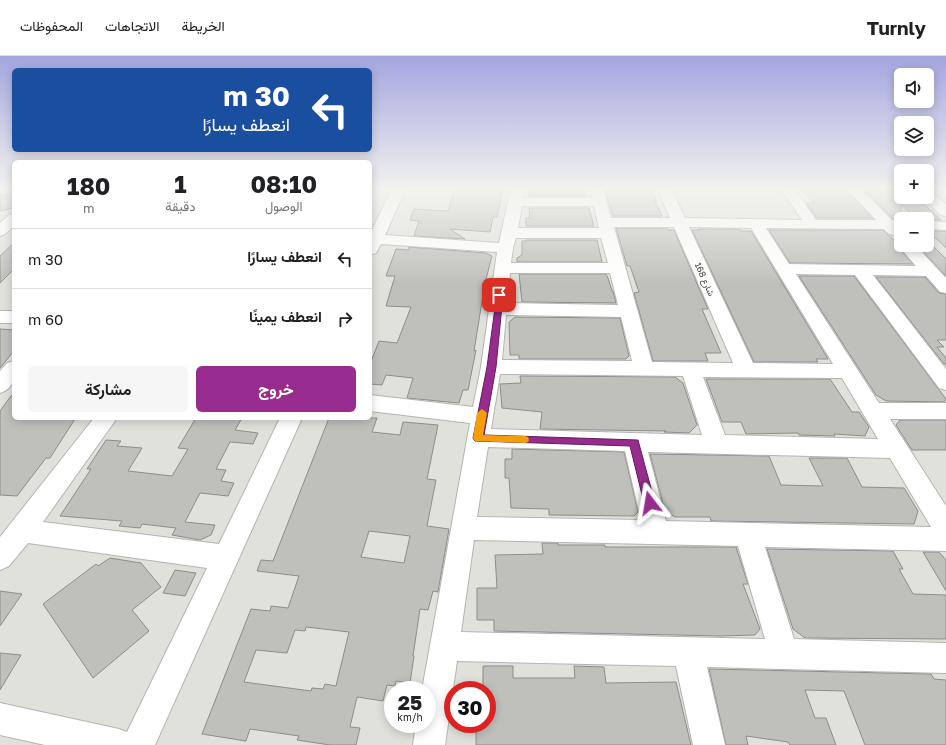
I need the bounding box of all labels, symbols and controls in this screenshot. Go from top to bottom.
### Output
text: Turnly [867,16,926,39]
text: المحفوظات [20,17,83,34]
text: الاتجاهات [105,17,159,34]
text: الخريطة [181,17,225,34]
map controls [894,68,934,252]
button: sound [894,68,934,108]
text: 30 m [223,79,290,112]
icon: left [304,84,356,136]
text: انعطف يسارًا [202,113,290,135]
button: layers [894,116,934,156]
button: + [894,164,934,204]
text: 1 [174,169,187,198]
text: 08:10 [250,169,317,198]
text: 180 [67,171,110,200]
text: دقيقة [165,198,195,214]
text: الوصول [265,198,302,214]
text: m [83,200,94,216]
button: − [894,212,934,252]
text: انعطف يسارًا [247,247,322,265]
icon: left [334,248,356,270]
text: 30 m [28,250,63,268]
street label: شارع 168 [692,260,717,298]
pin [482,278,516,312]
icon: arrive [488,284,510,306]
text: انعطف يمينًا [249,307,322,325]
icon: right [334,308,356,330]
text: 60 m [28,310,63,328]
button: مشاركة [28,366,188,412]
button: خروج [196,366,356,412]
position arrow [629,482,671,524]
speed limit sign: 30 [444,681,496,733]
text: 25 [398,690,422,714]
text: km/h [397,711,423,723]

